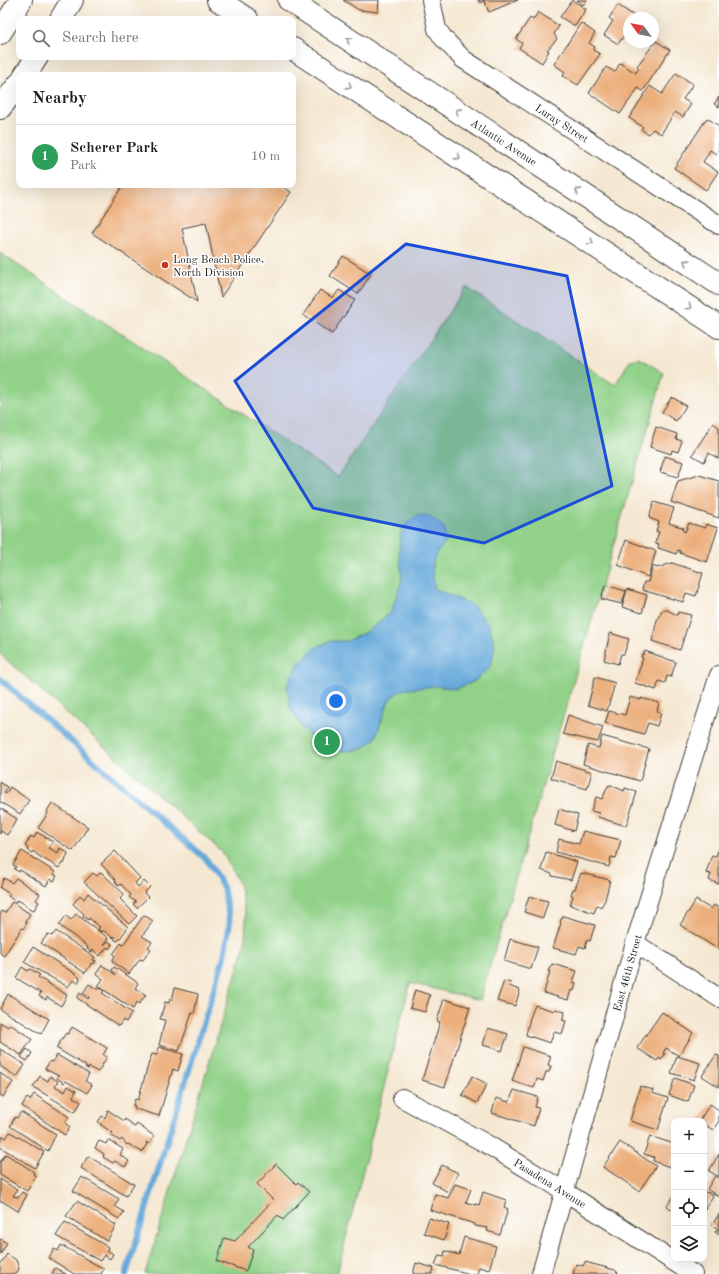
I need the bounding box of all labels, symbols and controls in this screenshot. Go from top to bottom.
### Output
north arrow [623,12,659,48]
search box [16,16,296,60]
icon: search [30,27,52,49]
text: Search here [62,31,139,46]
one-way arrow [346,37,353,45]
one-way arrow [345,81,352,88]
text: Nearby [32,90,87,107]
street label: Luray Street [533,103,590,146]
one-way arrow [455,109,462,116]
street label: Atlantic Avenue [468,118,538,169]
text: Scherer Park [70,141,159,156]
text: 1 [41,150,49,163]
text: 10 m [251,150,280,163]
one-way arrow [454,152,461,160]
text: Park [70,159,97,172]
one-way arrow [575,188,582,195]
one-way arrow [587,238,594,245]
place label: Long Beach Police, North Division [173,255,264,279]
marker: Long Beach Police, North Division [160,260,170,270]
one-way arrow [684,260,691,267]
one-way arrow [685,303,692,310]
your location [326,691,346,711]
pin: 1 [314,727,340,757]
street label: East 46th Street [612,934,645,1013]
map controls [671,1118,707,1262]
button: + [671,1118,707,1154]
button: − [671,1154,707,1190]
street label: Pasadena Avenue [511,1158,587,1211]
button: locate [671,1190,707,1226]
button: layers [671,1226,707,1262]

